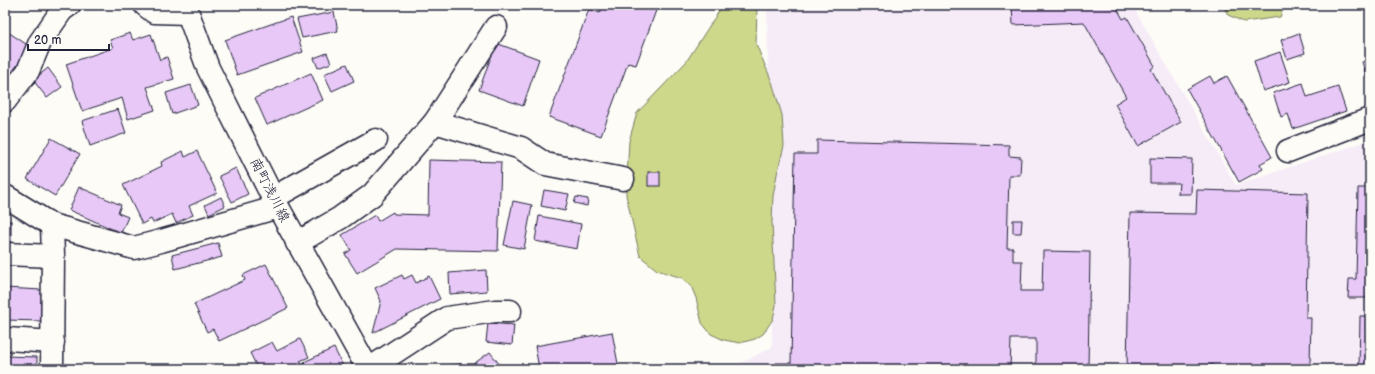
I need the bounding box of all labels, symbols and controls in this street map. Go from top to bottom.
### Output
scale bar [28,26,109,52]
text: 20 m [34,33,61,48]
street label: 南町浅川線 [247,155,293,225]

